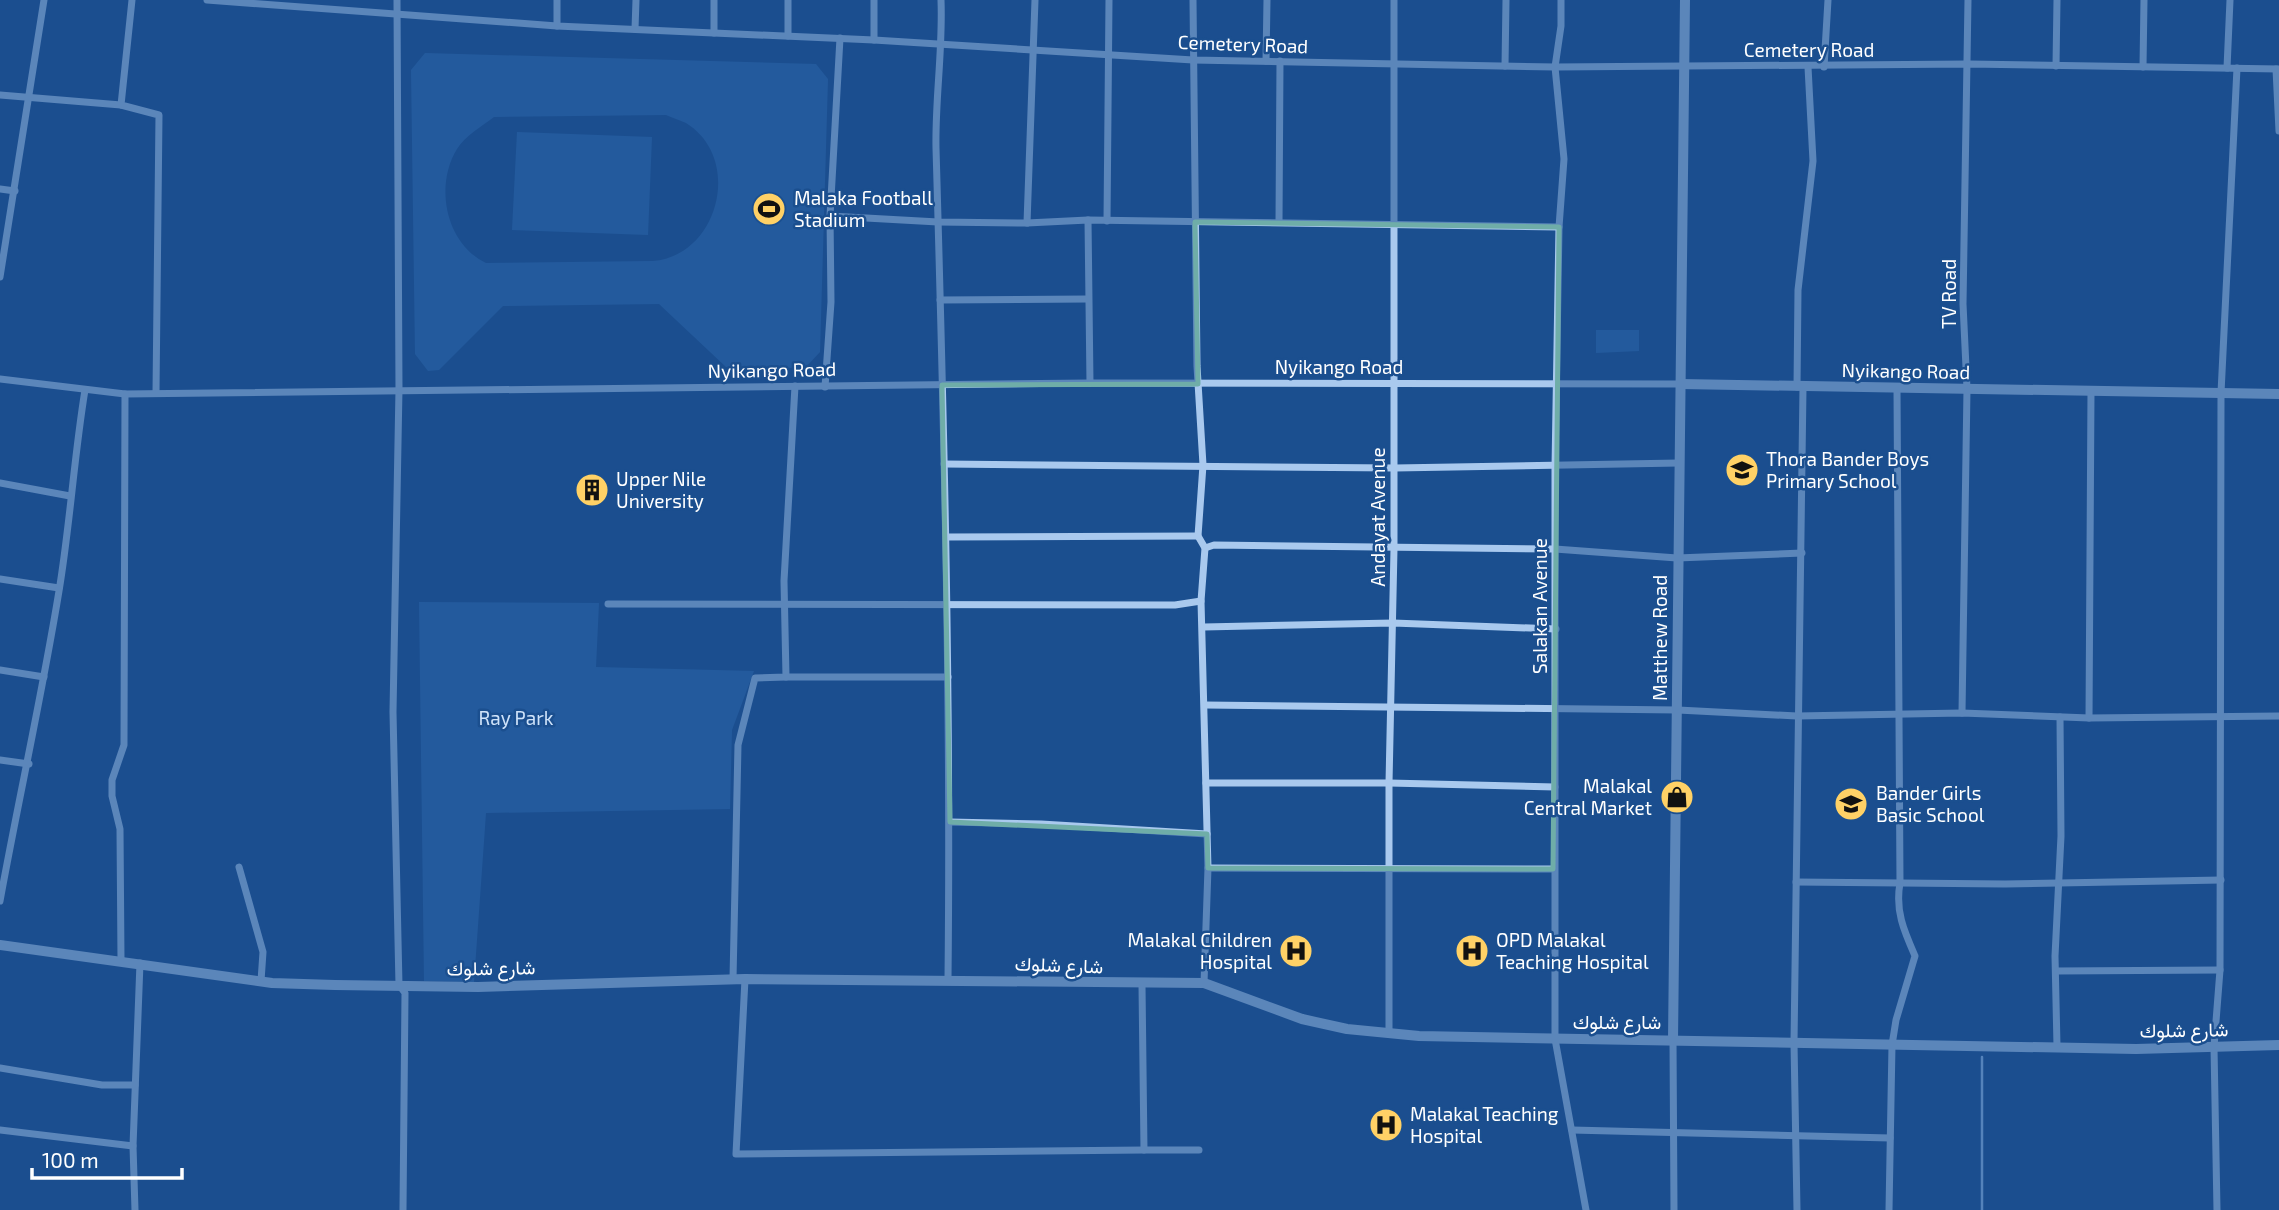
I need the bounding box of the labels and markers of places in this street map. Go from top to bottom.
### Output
place label: Malaka Football Stadium [794,186,933,231]
sports icon: Malaka Football Stadium [750,190,788,228]
place label: Thora Bander Boys Primary School [1766,447,1929,492]
school or university icon: Thora Bander Boys Primary School [1723,451,1761,489]
place label: Upper Nile University [616,467,706,512]
building icon: Upper Nile University [573,471,611,509]
place label: Malakal Central Market [1524,774,1652,819]
shop icon: Malakal Central Market [1658,778,1696,816]
place label: Bander Girls Basic School [1876,781,1985,826]
school or university icon: Bander Girls Basic School [1832,785,1870,823]
place label: Malakal Children Hospital [1128,928,1272,973]
place label: OPD Malakal Teaching Hospital [1496,928,1649,973]
hospital icon: Malakal Children Hospital [1277,932,1315,970]
hospital icon: OPD Malakal Teaching Hospital [1453,932,1491,970]
place label: Malakal Teaching Hospital [1410,1102,1559,1147]
hospital icon: Malakal Teaching Hospital [1367,1106,1405,1144]

